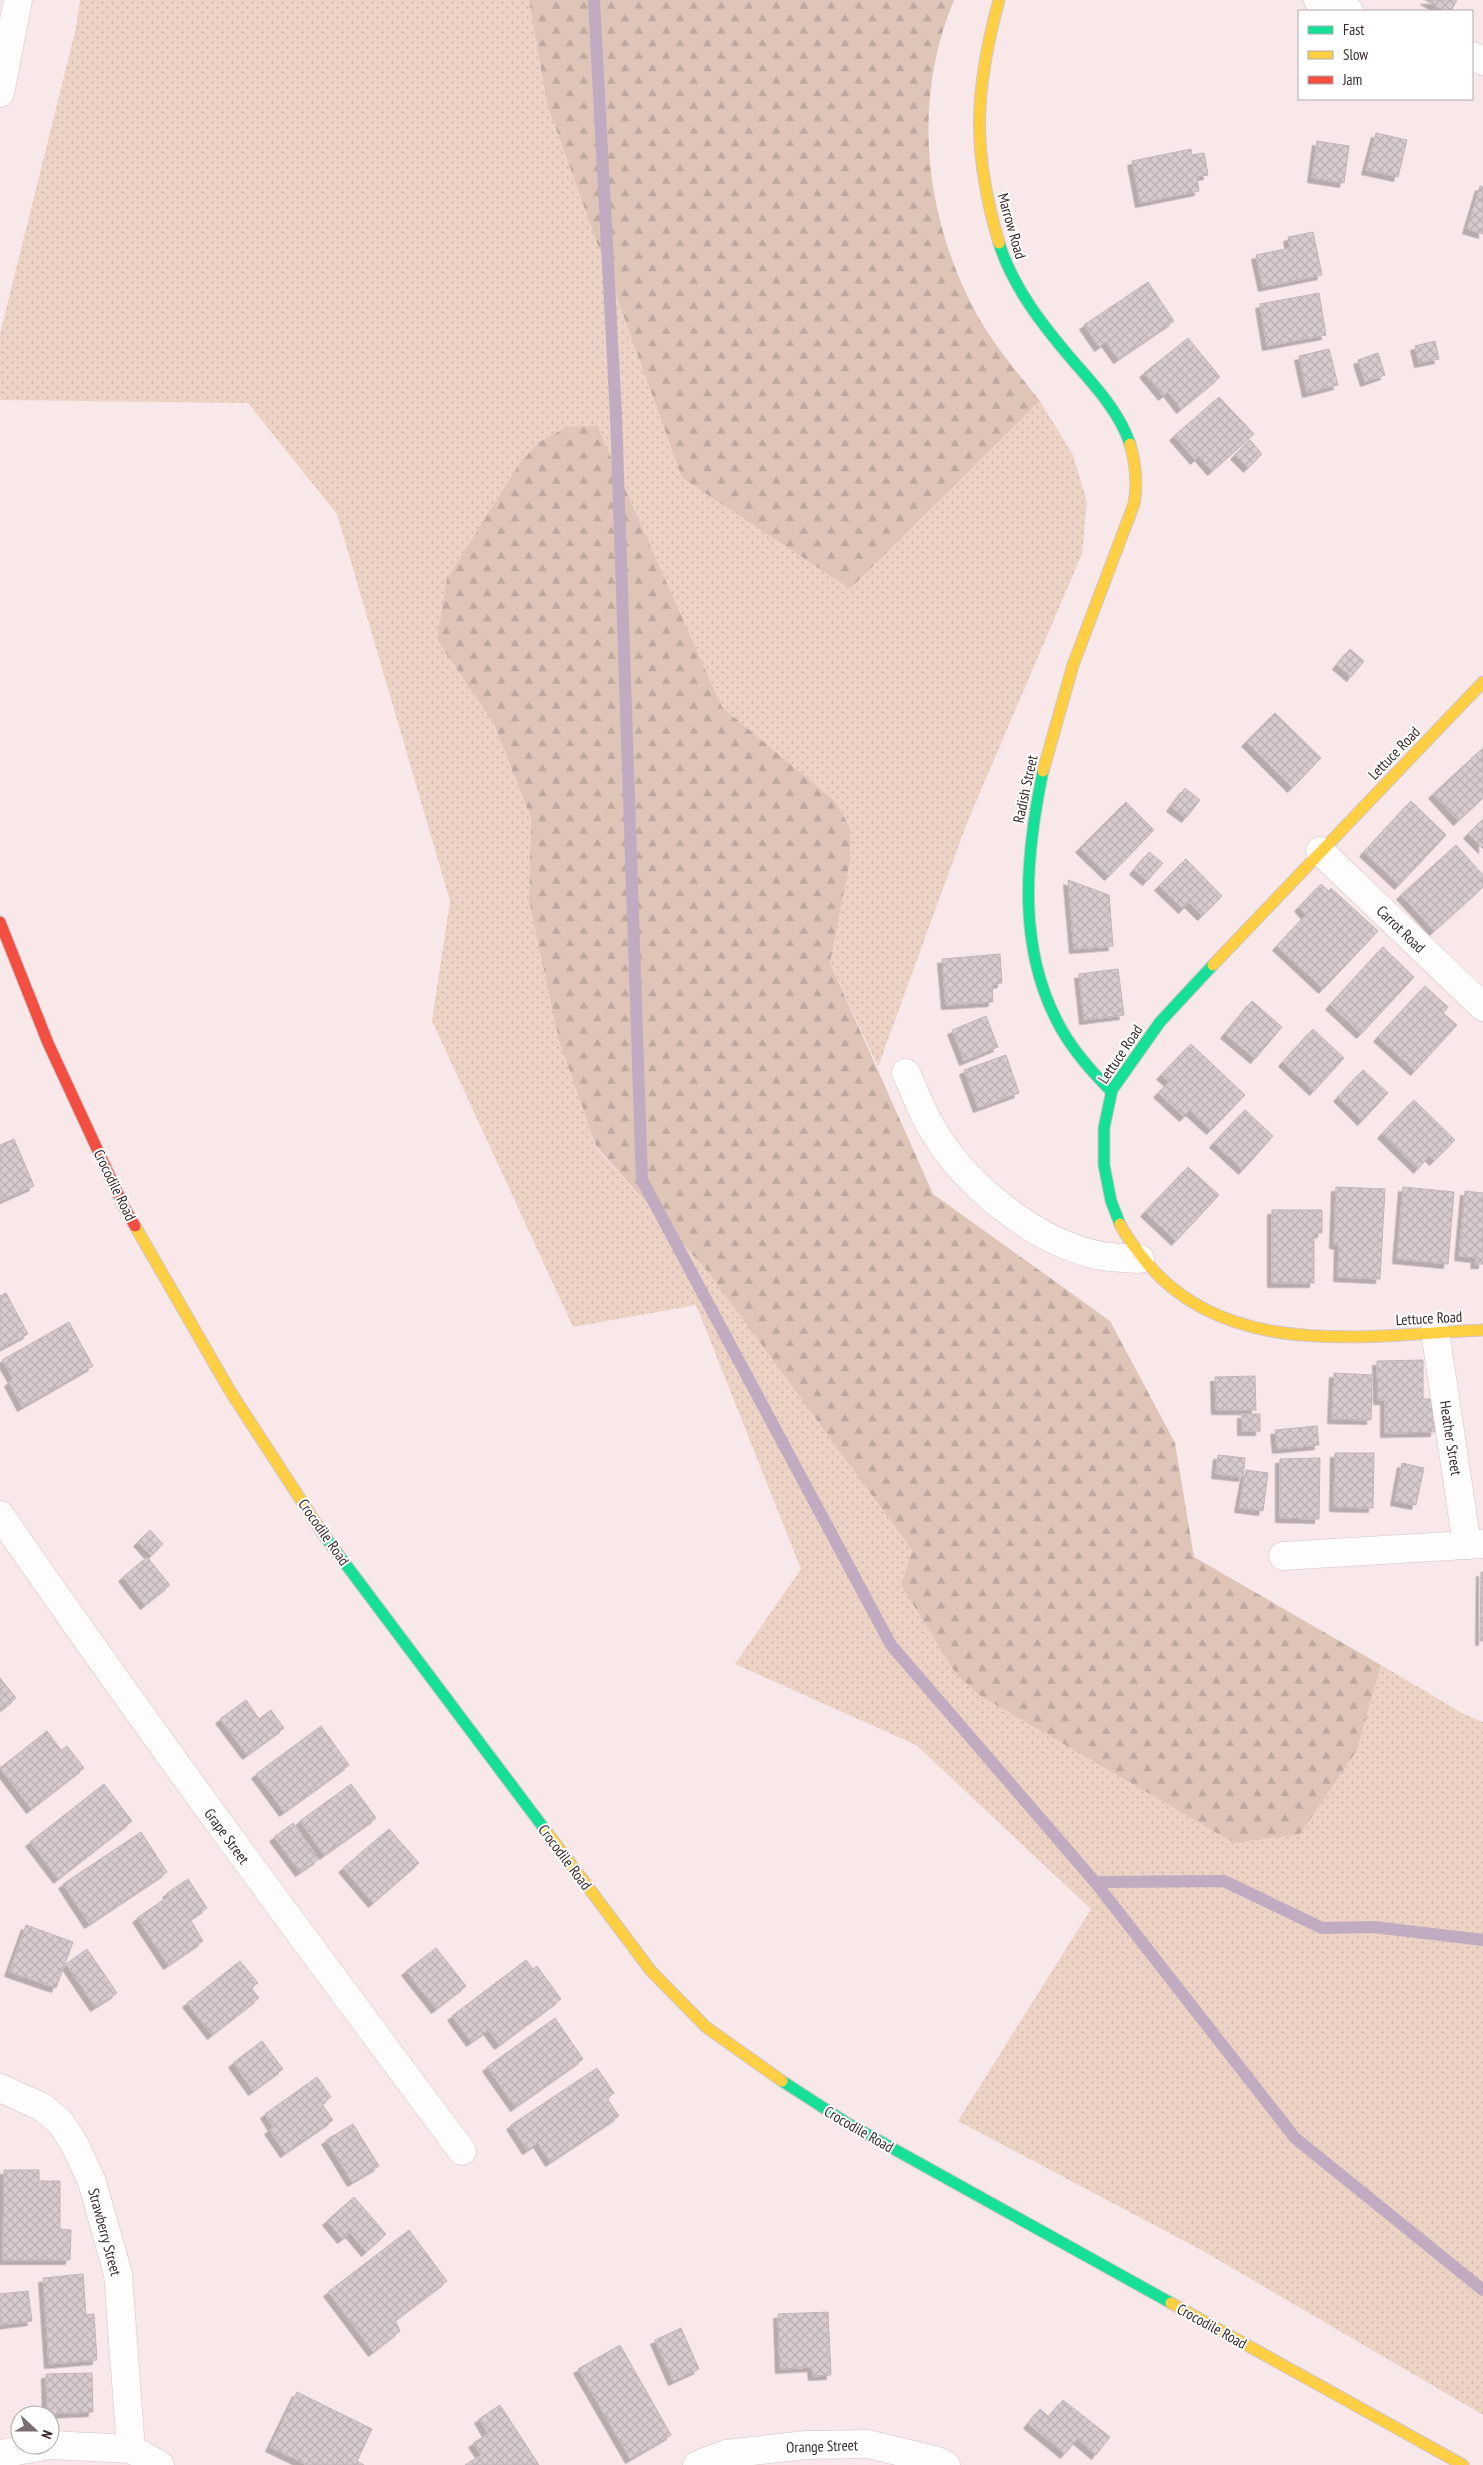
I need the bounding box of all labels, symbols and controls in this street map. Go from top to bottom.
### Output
legend [1298,10,1473,100]
text: Fast [1343,20,1364,39]
text: Slow [1343,45,1368,64]
text: Jam [1342,70,1362,89]
street label: Marrow Road [994,191,1030,261]
street label: Lettuce Road [1364,722,1424,784]
street label: Radish Street [1009,753,1041,825]
street label: Carrot Road [1373,901,1429,957]
street label: Lettuce Road [1094,1021,1146,1087]
street label: Crocodile Road [90,1146,140,1224]
street label: Lettuce Road [1395,1307,1463,1329]
street label: Heather Street [1436,1399,1466,1477]
street label: Crocodile Road [294,1495,354,1569]
street label: Grape Street [200,1804,254,1868]
street label: Crocodile Road [534,1821,596,1893]
street label: Crocodile Road [821,2102,897,2156]
street label: Strawberry Street [84,2186,126,2278]
street label: Crocodile Road [1174,2299,1250,2353]
north arrow [10,2405,60,2455]
text: N [37,2428,57,2441]
street label: Orange Street [786,2435,858,2457]

